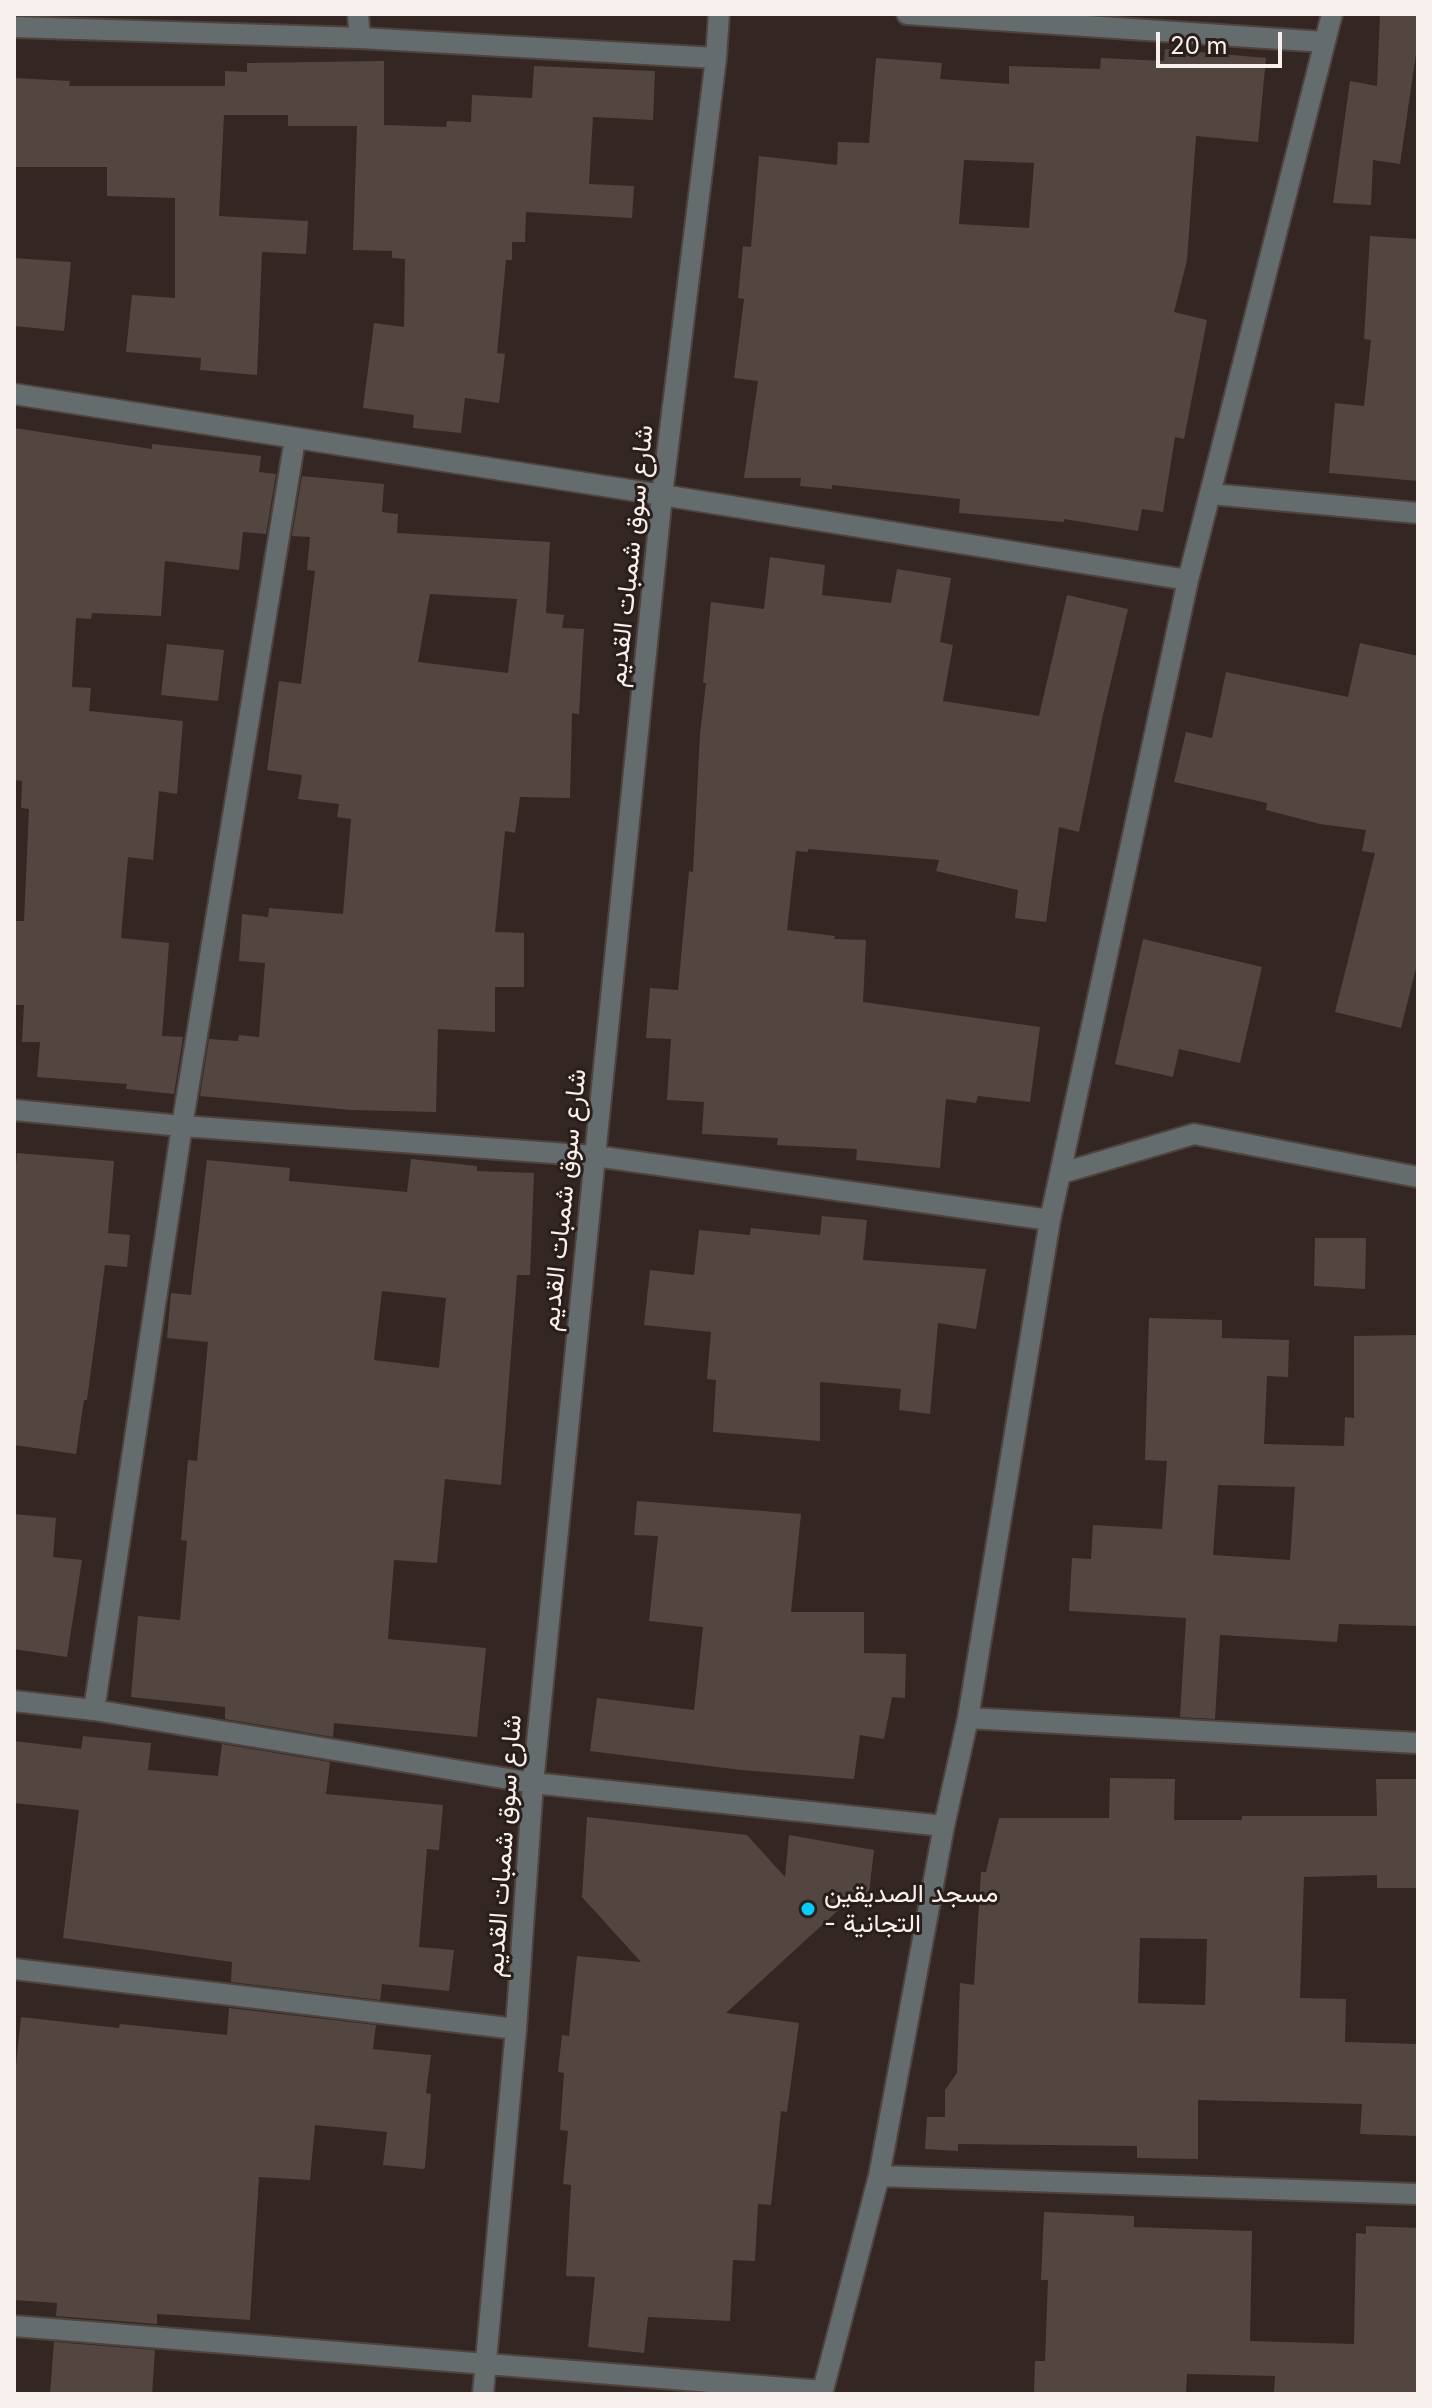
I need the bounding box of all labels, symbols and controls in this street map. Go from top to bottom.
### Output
scale bar [1160,16,1286,66]
text: 20 m [1170,31,1228,60]
street label: شارع سوق شمبات القديم [602,424,660,688]
street label: شارع سوق شمبات القديم [535,1068,593,1332]
street label: شارع سوق شمبات القديم [479,1714,529,1978]
place label: مسجد الصديقين - التجانية [824,1878,998,1940]
marker: مسجد الصديقين - التجانية [799,1900,817,1918]

